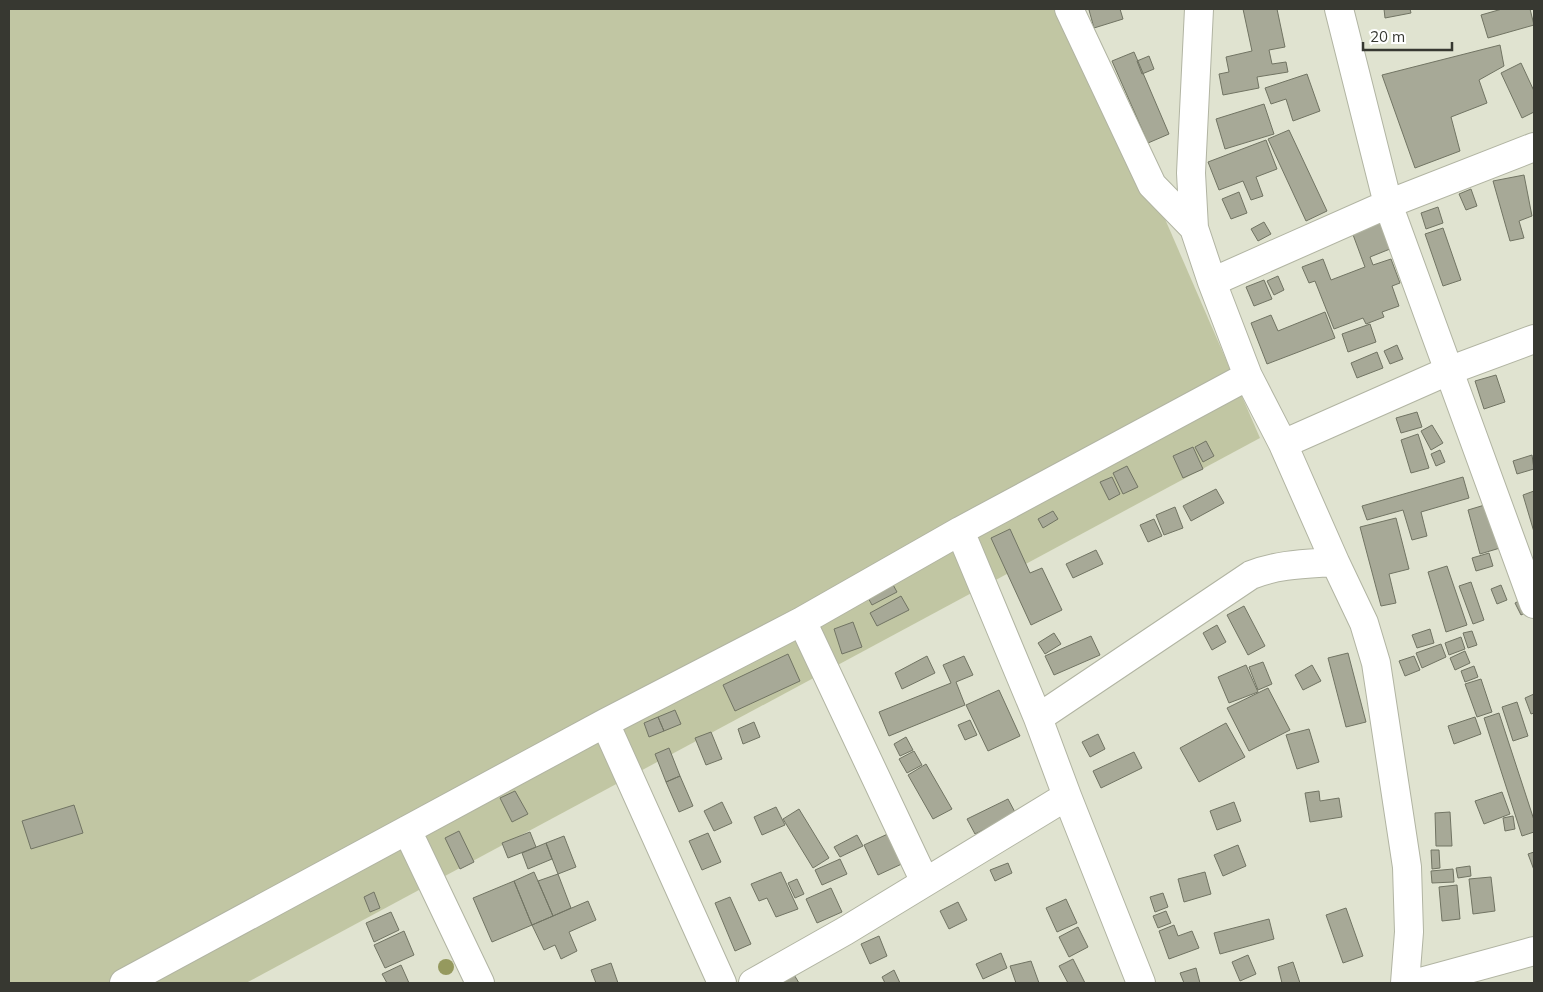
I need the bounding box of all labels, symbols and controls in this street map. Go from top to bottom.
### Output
scale bar [1363,20,1452,52]
text: 20 m [1370,27,1405,46]

